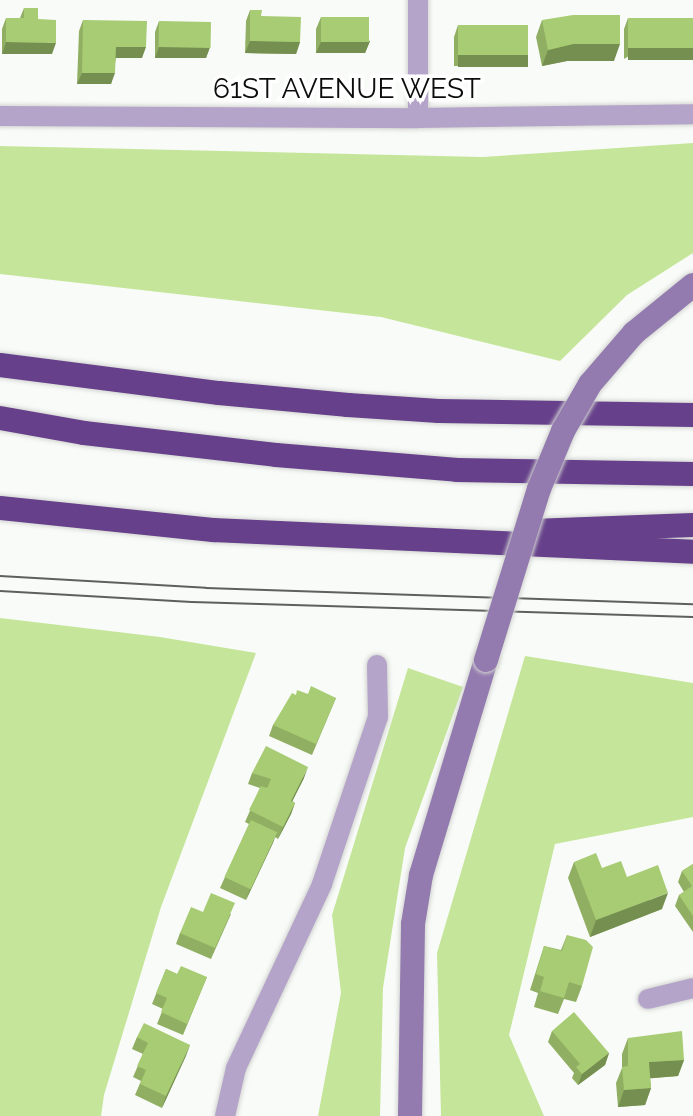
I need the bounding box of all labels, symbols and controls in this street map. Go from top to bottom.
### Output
street label: 61ST AVENUE WEST [212,72,482,106]

